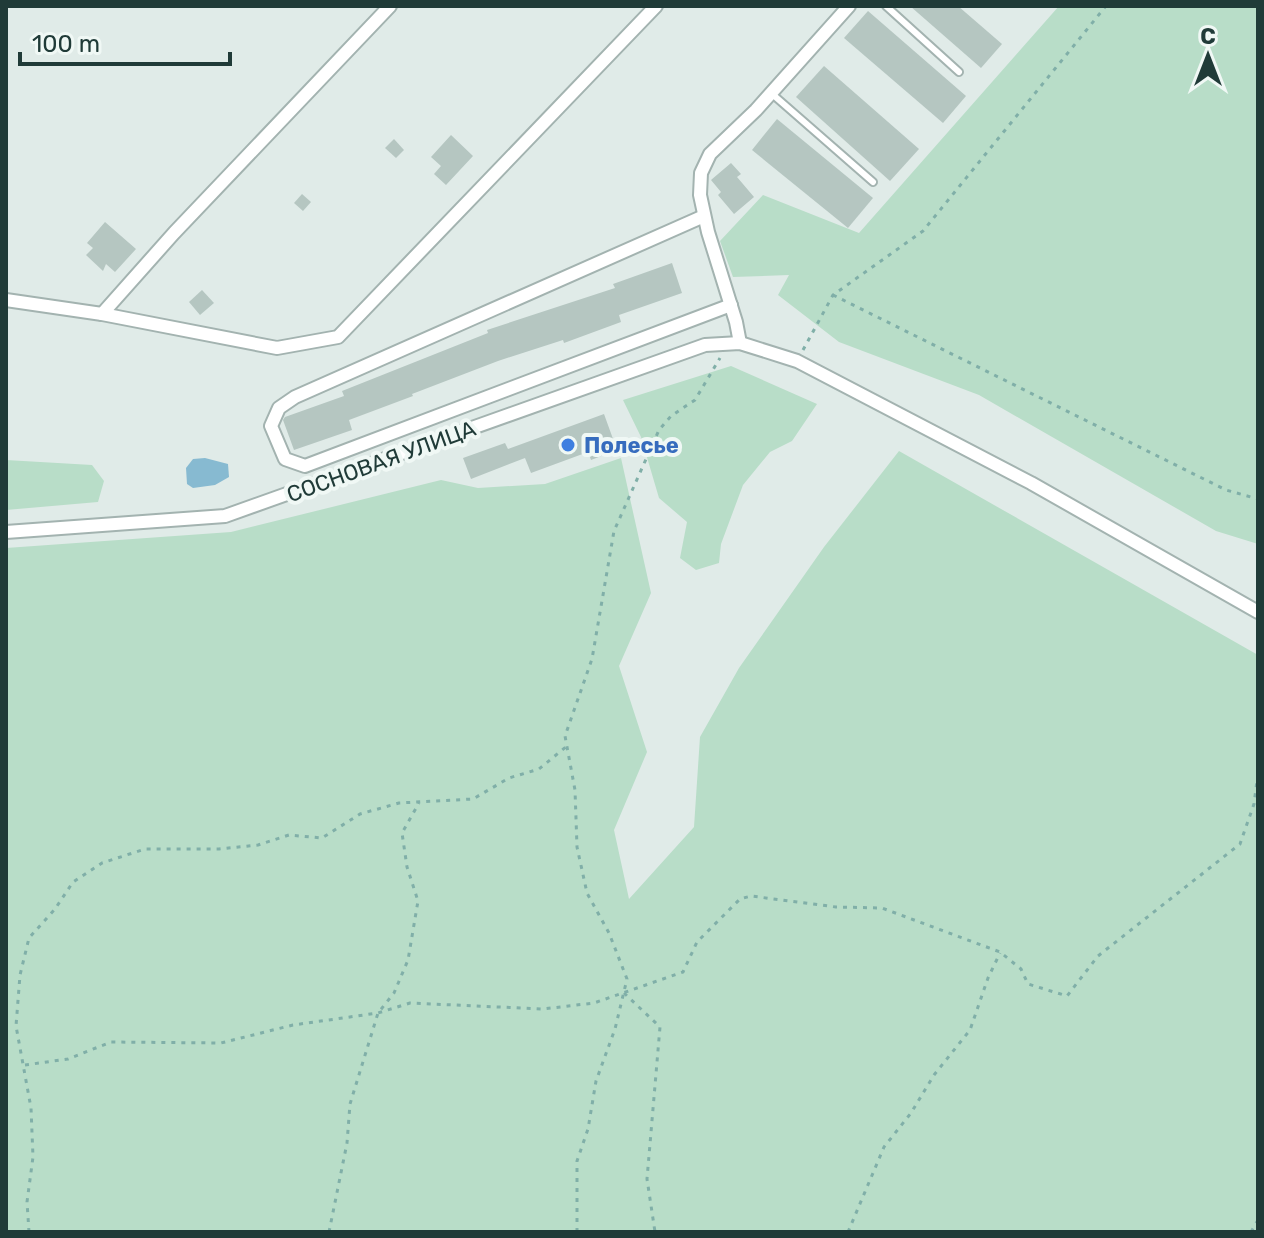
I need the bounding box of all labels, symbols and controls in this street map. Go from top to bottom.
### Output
scale bar [20,16,230,66]
north arrow [1168,16,1248,96]
text: С [1200,23,1216,50]
text: 100 m [32,30,100,58]
street label: СОСНОВАЯ УЛИЦА [283,415,480,508]
place label: Полесье [584,432,679,459]
marker: Полесье [559,436,577,454]

